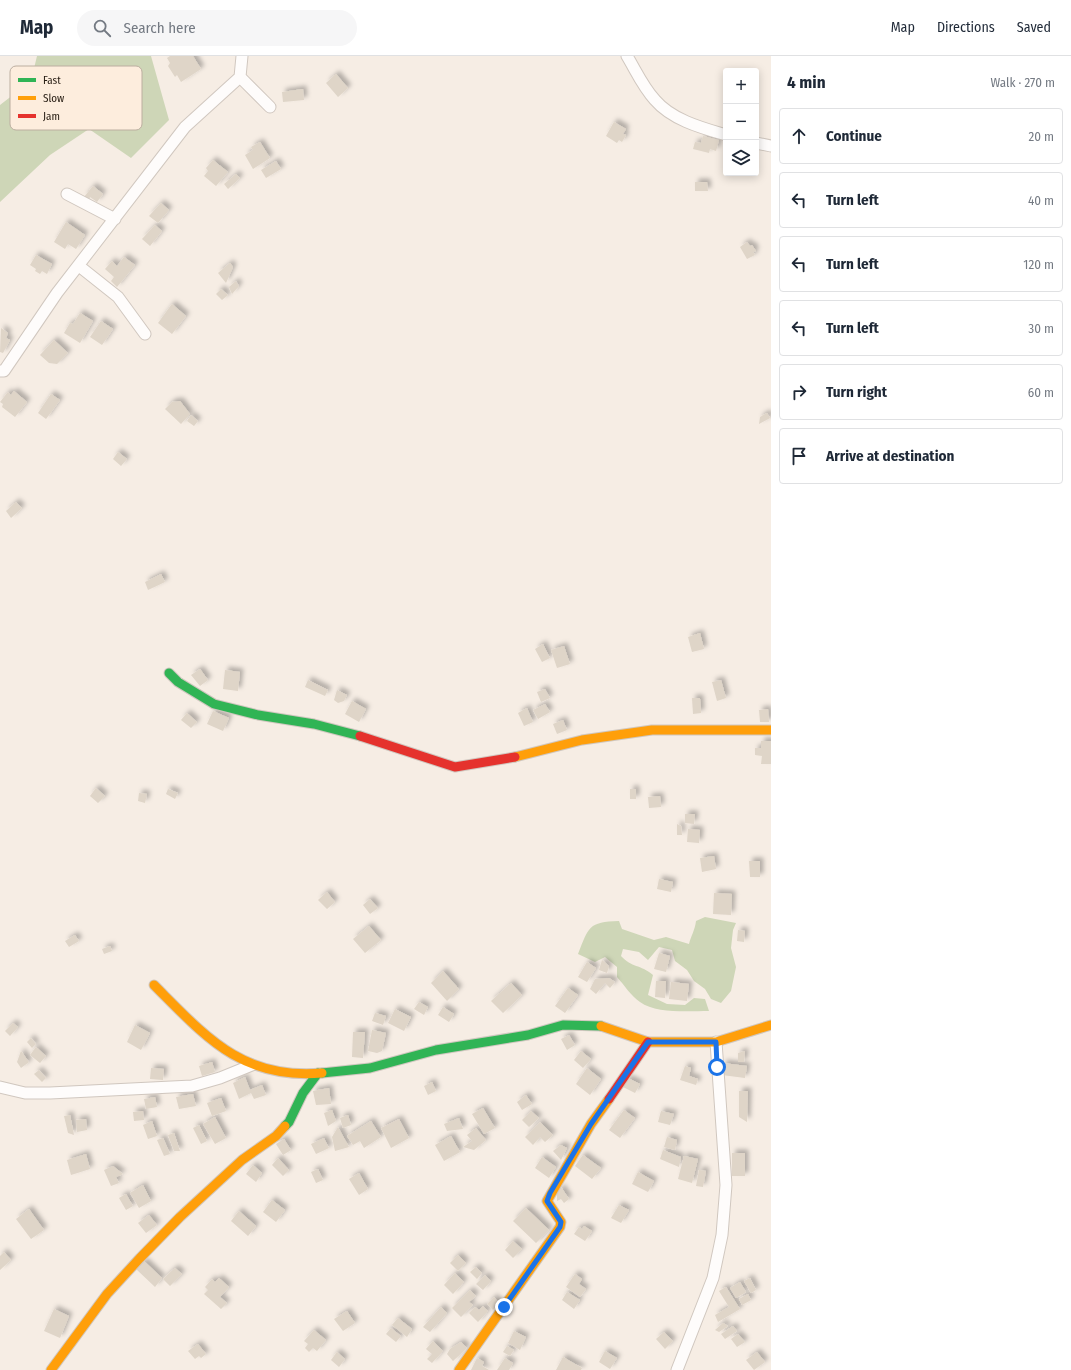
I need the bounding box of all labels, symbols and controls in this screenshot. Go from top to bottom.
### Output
search box [77,10,357,46]
text: Map [20,16,53,39]
icon: search [91,17,113,39]
text: Search here [123,19,196,37]
text: Map [891,19,915,36]
text: Directions [937,19,995,36]
text: Saved [1017,19,1051,36]
legend [10,66,142,130]
map controls [723,68,759,176]
button: + [723,68,759,104]
text: 4 min [787,72,826,93]
text: Fast [43,74,61,87]
text: Walk · 270 m [990,75,1055,90]
text: Slow [43,92,64,105]
button: − [723,104,759,140]
text: Jam [43,110,60,123]
icon: ahead [788,125,810,147]
text: Continue [826,127,882,145]
text: 20 m [1028,129,1054,144]
button: layers [723,140,759,176]
icon: left [788,189,810,211]
text: Turn left [826,191,879,209]
text: 40 m [1028,193,1054,208]
icon: left [788,253,810,275]
text: Turn left [826,255,879,273]
text: 120 m [1023,257,1054,272]
icon: left [788,317,810,339]
text: Turn left [826,319,879,337]
text: 30 m [1028,321,1054,336]
icon: right [788,381,810,403]
text: Turn right [826,383,887,401]
text: 60 m [1028,385,1054,400]
icon: arrive [788,445,810,467]
text: Arrive at destination [826,447,954,465]
route start [708,1058,726,1076]
route end [495,1298,513,1316]

